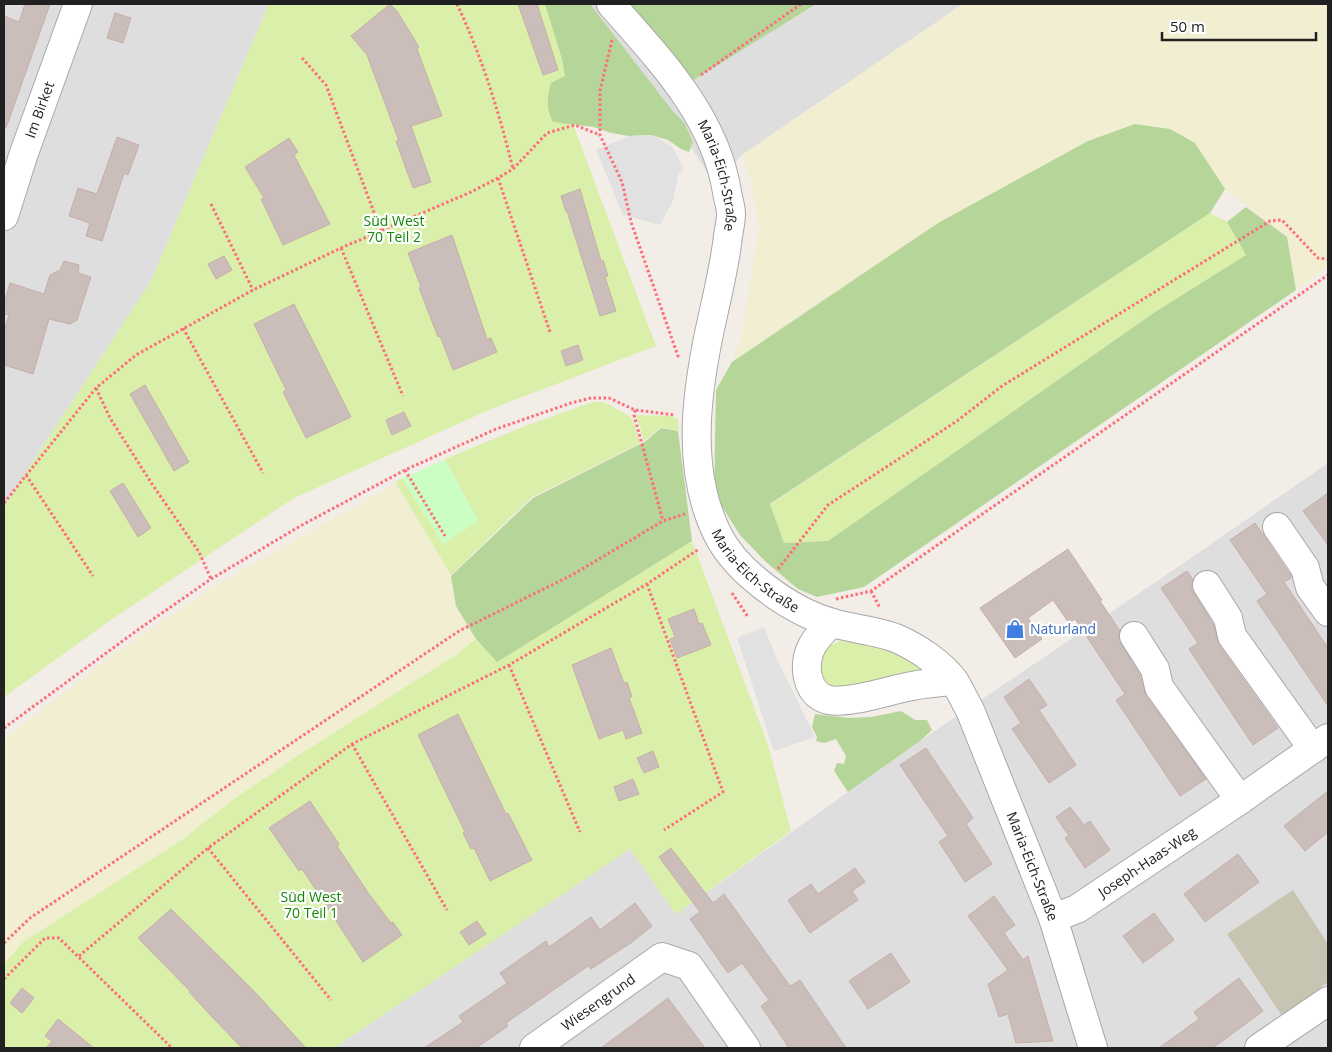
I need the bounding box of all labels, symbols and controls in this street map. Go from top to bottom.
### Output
scale bar [1162,10,1316,42]
text: 50 m [1170,16,1205,36]
street label: Im Birket [20,79,58,141]
street label: Maria-Eich-Straße [694,116,741,233]
park label: Süd West 70 Teil 2 [364,211,424,246]
street label: Maria-Eich-Straße [707,525,803,617]
shop icon: Naturland [1004,618,1026,640]
place label: Naturland [1030,619,1096,638]
street label: Maria-Eich-Straße [1003,809,1063,924]
street label: Joseph-Haas-Weg [1093,822,1200,902]
park label: Süd West 70 Teil 1 [281,887,341,922]
street label: Wiesengrund [557,969,639,1035]

